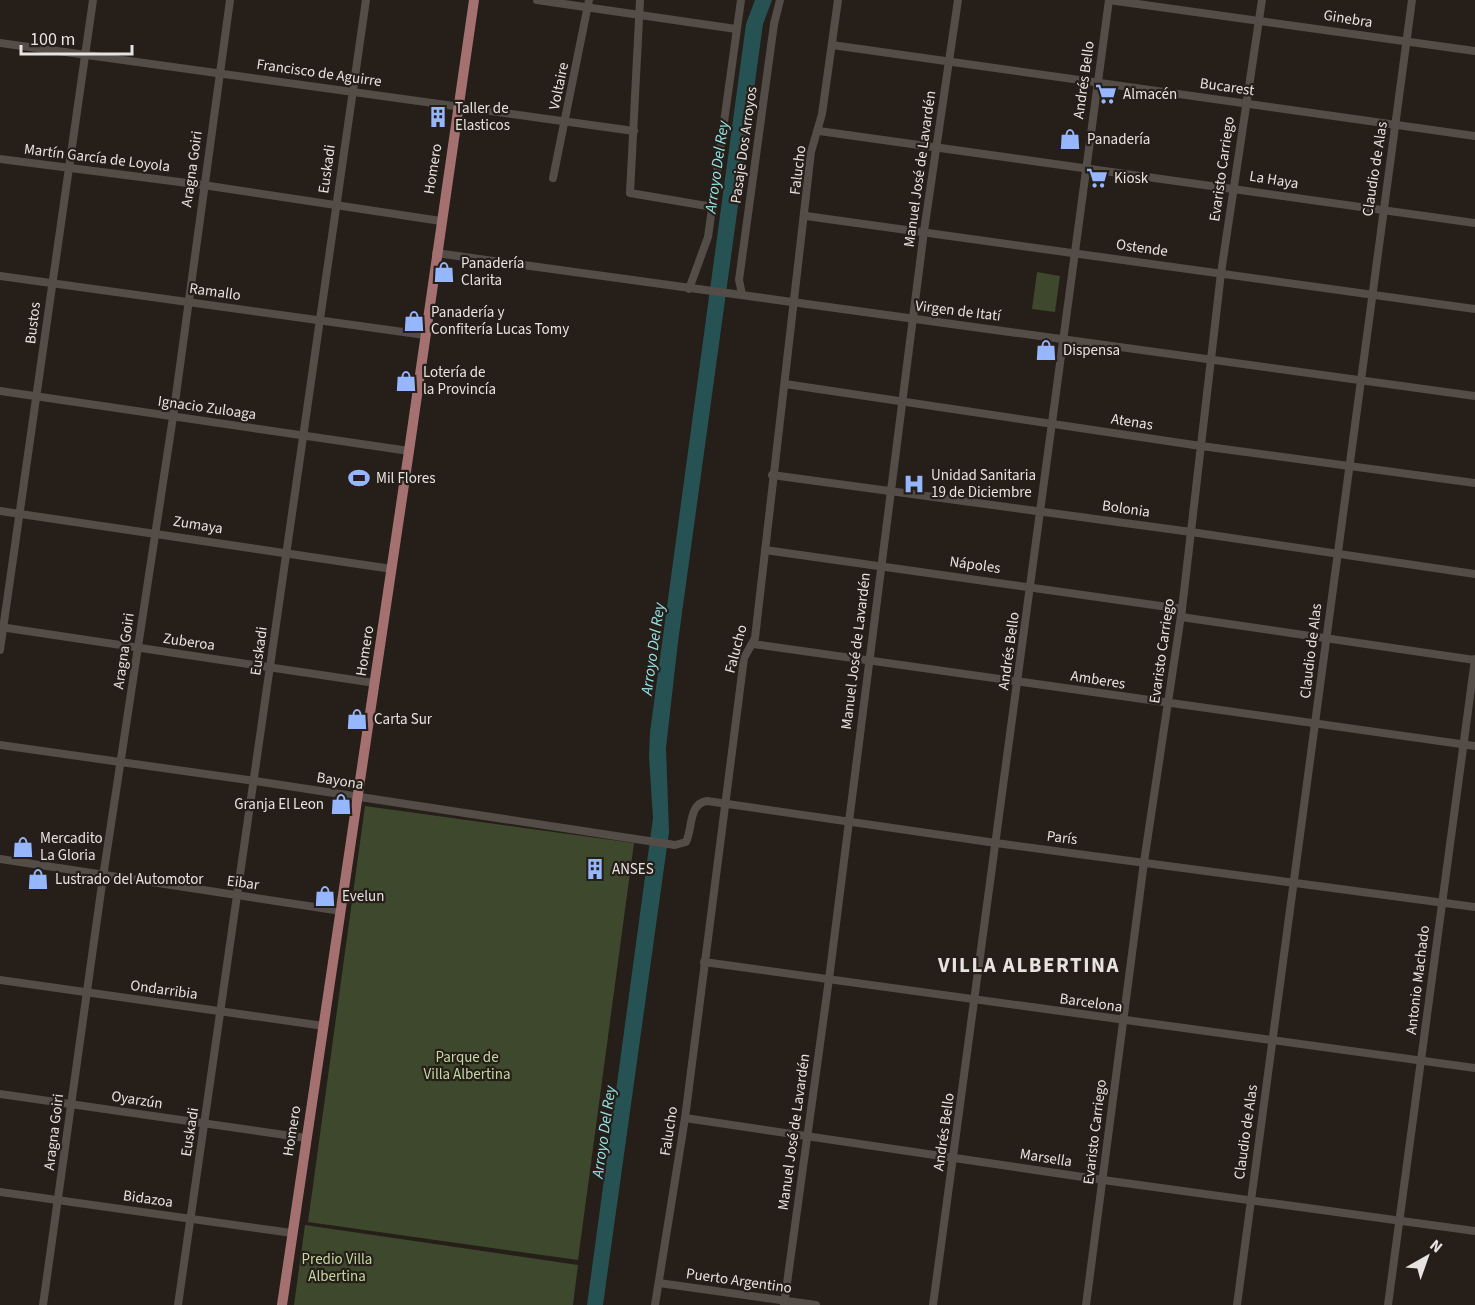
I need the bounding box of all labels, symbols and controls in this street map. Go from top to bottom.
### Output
street label: Ginebra [1322,5,1374,33]
scale bar [21,18,132,56]
text: 100 m [30,27,75,52]
street label: Andrés Bello [1068,40,1100,120]
street label: Francisco de Aguirre [255,54,383,92]
street label: Voltaire [544,60,574,112]
street label: Bucarest [1198,73,1256,101]
supermarket icon: Almacén [1094,82,1118,106]
place label: Almacén [1123,84,1177,105]
street label: Pasaje Dos Arroyos [725,85,763,205]
street label: Manuel José de Lavardén [899,89,941,249]
place label: Taller de Elasticos [455,98,510,136]
building icon: Taller de Elasticos [426,105,450,129]
street label: Evaristo Carriego [1204,115,1240,223]
water label: Arroyo Del Rey [699,118,734,216]
street label: Claudio de Alas [1357,120,1393,218]
shop icon: Panadería [1058,127,1082,151]
street label: Aragna Goiri [176,129,208,209]
place label: Panadería [1087,129,1150,150]
street label: Martín García de Loyola [23,139,171,177]
street label: Homero [419,142,447,196]
street label: Euskadi [313,143,341,195]
street label: Falucho [785,144,811,196]
supermarket icon: Kiosk [1085,166,1109,190]
street label: La Haya [1248,166,1300,194]
place label: Kiosk [1114,168,1149,189]
street label: Ostende [1115,234,1169,262]
place label: Panadería Clarita [461,253,524,291]
shop icon: Panadería Clarita [432,260,456,284]
street label: Ramallo [188,278,242,306]
street label: Virgen de Itatí [914,295,1003,327]
street label: Bustos [20,301,46,345]
place label: Panadería y Confitería Lucas Tomy [431,302,569,340]
shop icon: Panadería y Confitería Lucas Tomy [402,309,426,333]
shop icon: Dispensa [1034,338,1058,362]
place label: Dispensa [1063,340,1120,361]
place label: Lotería de la Provincía [423,362,496,400]
shop icon: Lotería de la Provincía [394,369,418,393]
street label: Ignacio Zuloaga [157,391,257,425]
street label: Atenas [1109,408,1155,436]
place label: Unidad Sanitaria 19 de Diciembre [931,465,1036,503]
sports icon: Mil Flores [347,466,371,490]
place label: Mil Flores [376,468,436,489]
hospital icon: Unidad Sanitaria 19 de Diciembre [902,472,926,496]
street label: Bolonia [1101,495,1151,523]
street label: Zumaya [172,511,224,539]
street label: Nápoles [948,551,1002,579]
street label: Manuel José de Lavardén [836,571,876,731]
street label: Evaristo Carriego [1144,597,1180,705]
water label: Arroyo Del Rey [635,600,670,698]
street label: Claudio de Alas [1295,602,1327,700]
street label: Aragna Goiri [108,611,140,691]
street label: Andrés Bello [993,611,1025,691]
street label: Falucho [719,622,753,676]
street label: Homero [351,624,379,678]
street label: Euskadi [245,625,273,677]
street label: Zuberoa [162,628,216,656]
street label: Amberes [1069,665,1127,695]
shop icon: Carta Sur [345,707,369,731]
place label: Carta Sur [374,709,433,730]
street label: Bayona [315,767,365,795]
shop icon: Granja El Leon [329,792,353,816]
place label: Granja El Leon [234,794,324,815]
street label: París [1046,826,1078,850]
place label: Mercadito La Gloria [40,828,103,866]
shop icon: Mercadito La Gloria [11,835,35,859]
building icon: ANSES [583,857,607,881]
place label: ANSES [612,859,654,880]
shop icon: Lustrado del Automotor [26,867,50,891]
place label: Lustrado del Automotor [55,869,204,890]
street label: Eibar [225,870,261,896]
shop icon: Evelun [313,884,337,908]
place label: Evelun [342,886,384,907]
street label: Antonio Machado [1401,924,1435,1036]
district label: VILLA ALBERTINA [937,950,1120,980]
street label: Ondarribia [129,975,199,1005]
street label: Barcelona [1058,988,1124,1018]
park label: Parque de Villa Albertina [423,1047,511,1085]
street label: Manuel José de Lavardén [773,1052,815,1212]
street label: Evaristo Carriego [1078,1078,1112,1186]
water label: Arroyo Del Rey [586,1083,621,1181]
street label: Claudio de Alas [1229,1083,1263,1181]
street label: Oyarzún [110,1086,164,1114]
street label: Andrés Bello [928,1092,960,1172]
street label: Aragna Goiri [39,1093,69,1171]
street label: Homero [278,1104,306,1158]
street label: Falucho [655,1105,683,1157]
street label: Euskadi [176,1106,204,1158]
street label: Marsella [1018,1144,1074,1172]
street label: Bidazoa [122,1185,174,1213]
north arrow [1397,1227,1457,1287]
text: N [1425,1234,1447,1258]
park label: Predio Villa Albertina [302,1249,372,1287]
street label: Puerto Argentino [685,1263,793,1299]

